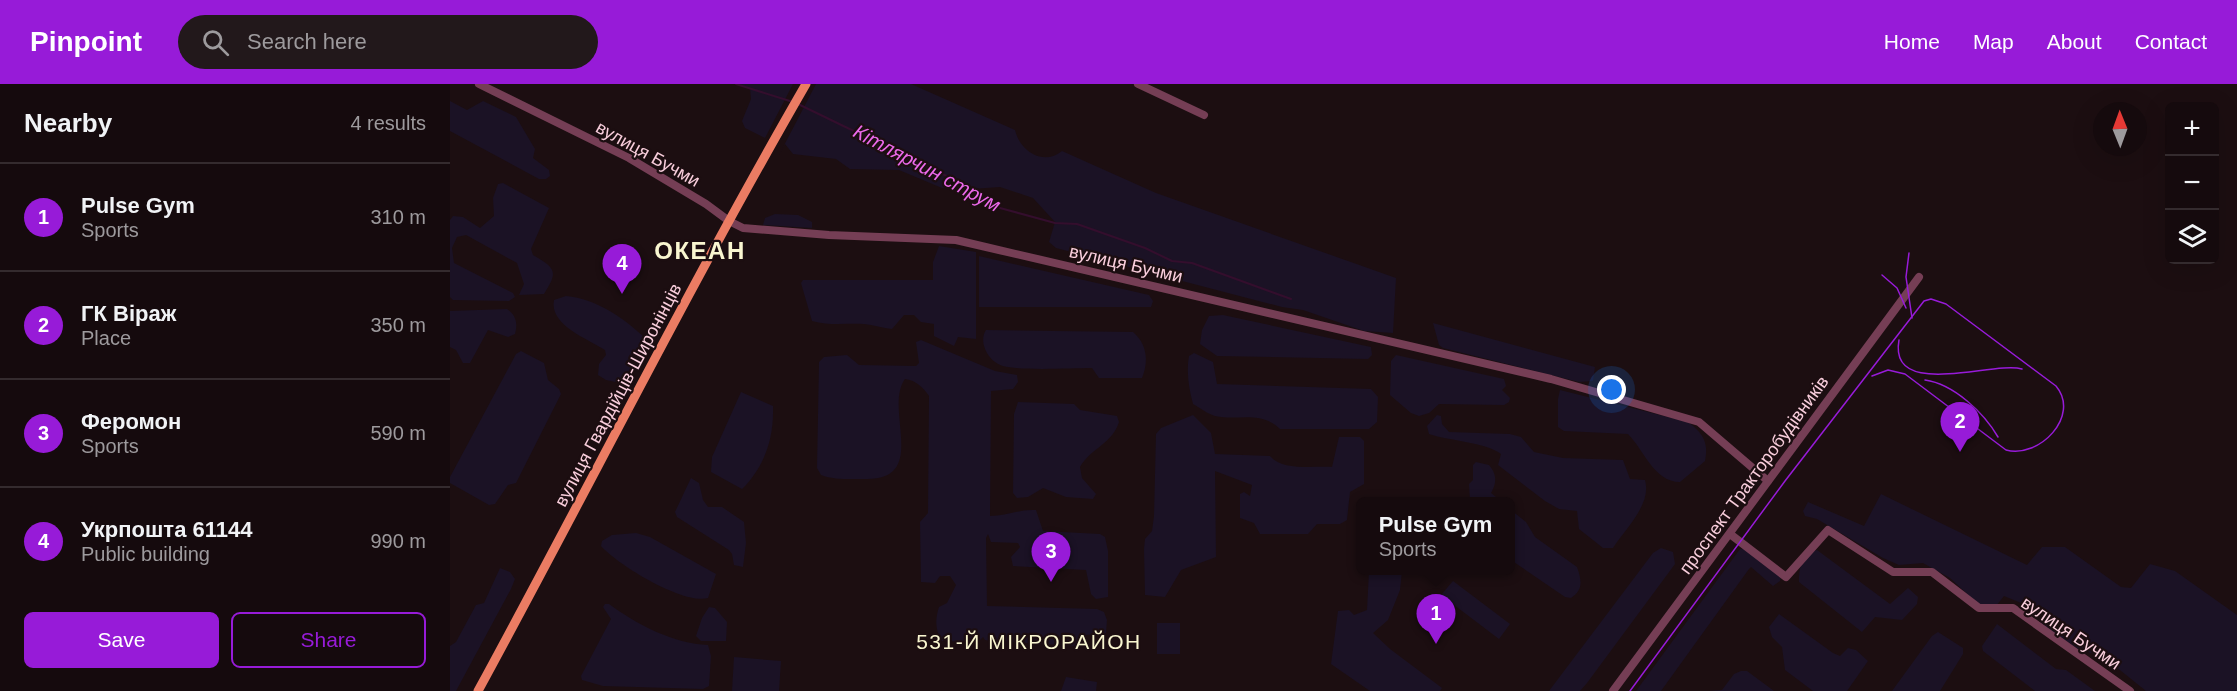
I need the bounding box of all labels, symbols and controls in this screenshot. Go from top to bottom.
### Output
search box [178,15,598,69]
text: Pinpoint [30,26,142,57]
icon: search [199,26,232,59]
text: Search here [247,29,367,54]
text: Home [1884,30,1940,53]
text: Map [1973,30,2014,53]
text: About [2047,30,2102,53]
text: Contact [2135,30,2207,53]
north arrow [2093,102,2147,156]
map controls [2165,102,2219,264]
button: + [2165,102,2219,156]
text: Nearby [24,108,112,138]
text: 4 results [350,112,426,134]
street label: вулиця Бучми [593,117,703,191]
water label: Кітлярчин струм [850,120,1005,216]
button: − [2165,156,2219,210]
text: Pulse Gym [81,193,195,218]
text: 1 [38,206,49,228]
text: 310 m [370,206,426,228]
button: layers [2165,210,2219,264]
text: Sports [81,219,139,241]
district label: ОКЕАН [654,237,746,264]
street label: вулиця Бучми [1067,241,1185,287]
pin: 4 [602,244,642,294]
street label: вулиця Гвардійців-Широнінців [551,280,685,510]
text: ГК Віраж [81,301,176,326]
text: 2 [38,314,49,336]
text: 350 m [370,314,426,336]
text: Place [81,327,131,349]
street label: проспект Тракторобудівників [1675,372,1833,578]
your location [1597,375,1626,404]
pin: 2 [1940,402,1980,452]
text: Феромон [81,409,181,434]
text: 3 [38,422,49,444]
text: 590 m [370,422,426,444]
text: Sports [81,435,139,457]
popup [1356,497,1515,575]
text: Pulse Gym [1379,512,1492,537]
text: Укрпошта 61144 [81,517,252,542]
text: 4 [38,530,49,552]
text: 990 m [370,530,426,552]
pin: 3 [1032,532,1070,582]
text: Sports [1379,538,1436,560]
text: Public building [81,543,210,565]
street label: вулиця Бучми [2017,592,2125,674]
pin: 1 [1416,594,1456,644]
button: Save [24,612,219,668]
button: Share [231,612,426,668]
district label: 531-Й МІКРОРАЙОН [916,630,1142,653]

